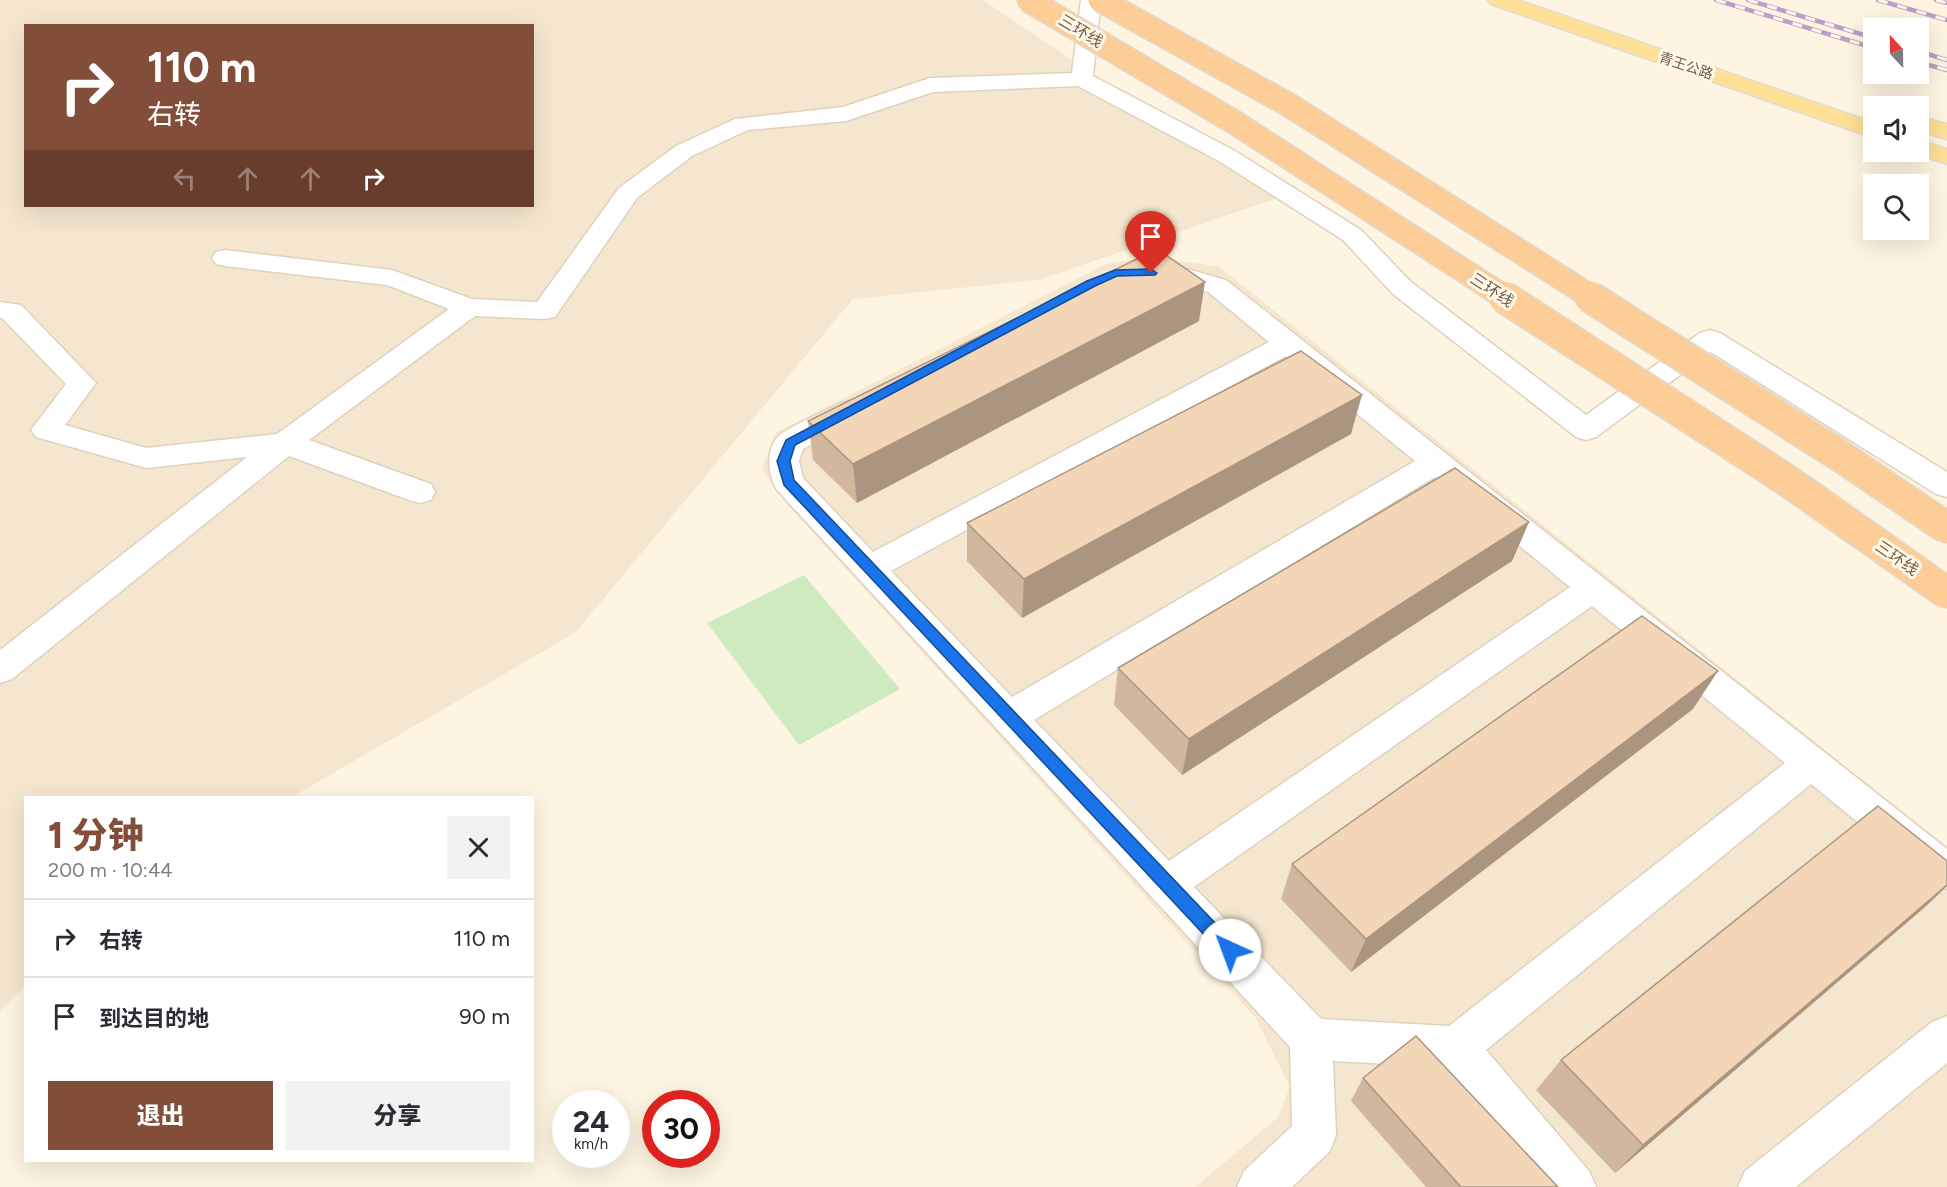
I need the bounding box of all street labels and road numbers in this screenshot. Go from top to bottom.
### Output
street label: 三环线 [1056,10,1106,52]
street label: 青王公路 [1657,49,1715,83]
street label: 三环线 [1467,269,1517,311]
street label: 三环线 [1872,536,1922,580]

